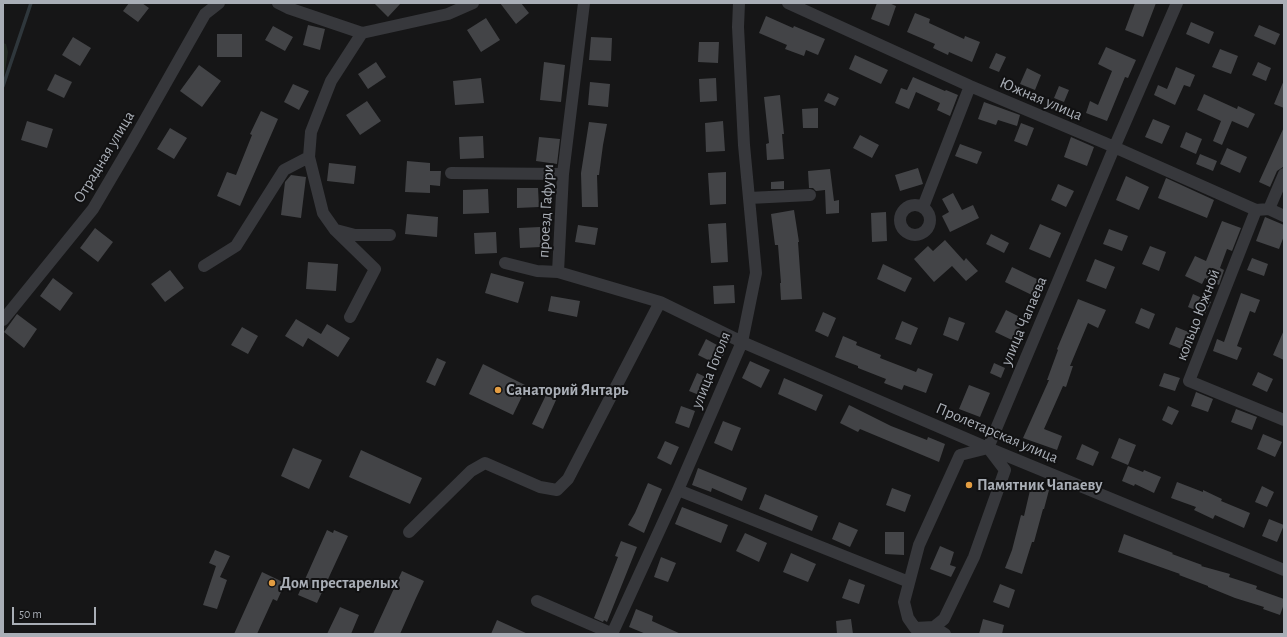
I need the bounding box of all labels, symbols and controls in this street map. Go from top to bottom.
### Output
street label: Южная улица [997,73,1085,125]
street label: Отрадная улица [69,108,139,206]
street label: проезд Гафури [534,163,558,259]
street label: кольцо Южной [1172,266,1224,364]
street label: улица Чапаева [997,274,1051,368]
street label: улица Гоголя [687,329,735,411]
place label: Санаторий Янтарь [506,380,629,400]
marker: Санаторий Янтарь [493,385,503,395]
street label: Пролетарская улица [933,399,1061,467]
place label: Памятник Чапаеву [977,475,1103,495]
marker: Памятник Чапаеву [964,480,974,490]
place label: Дом престарелых [280,573,398,593]
marker: Дом престарелых [267,578,277,588]
scale bar [14,599,98,625]
text: 50 m [19,608,42,620]

